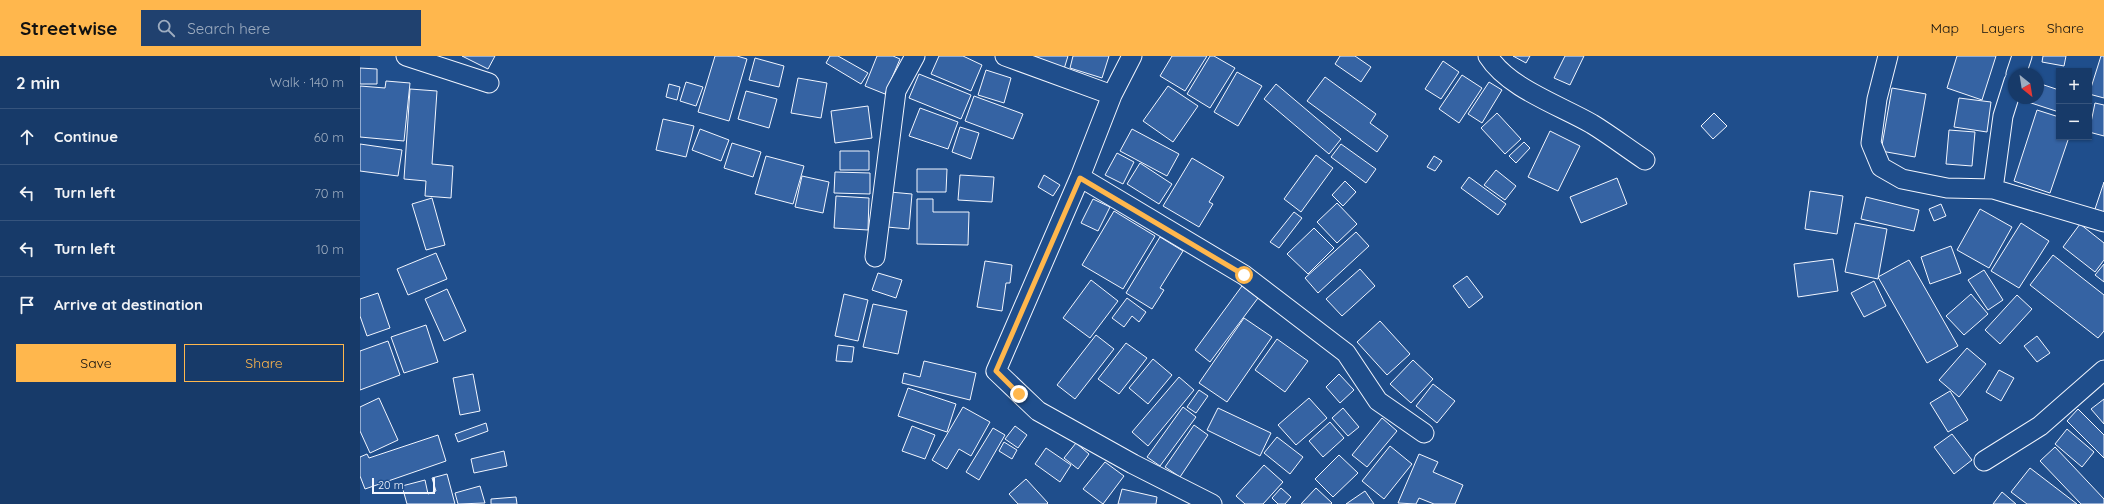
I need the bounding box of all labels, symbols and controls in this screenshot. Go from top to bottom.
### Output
search box [141,10,421,46]
text: Streetwise [20,16,117,40]
icon: search [155,17,177,39]
text: Search here [187,19,270,38]
text: Map [1930,19,1959,37]
text: Layers [1981,19,2025,37]
text: Share [2047,19,2084,37]
north arrow [2008,68,2044,104]
map controls [2056,68,2092,140]
button: + [2056,68,2092,104]
text: 2 min [16,72,60,93]
text: Walk · 140 m [269,74,344,90]
button: − [2056,104,2092,140]
icon: ahead [16,126,38,148]
text: Continue [54,127,118,146]
text: 60 m [314,129,344,145]
icon: left [16,182,38,204]
text: Turn left [54,183,116,202]
text: 70 m [314,185,344,201]
icon: left [16,238,38,260]
text: Turn left [54,239,116,258]
text: 10 m [316,241,344,257]
route start [1235,266,1253,284]
icon: arrive [16,294,38,316]
text: Arrive at destination [54,295,203,314]
button: Save [16,344,176,382]
button: Share [184,344,344,382]
route end [1010,385,1028,403]
scale bar [372,476,435,495]
text: 20 m [378,478,404,492]

